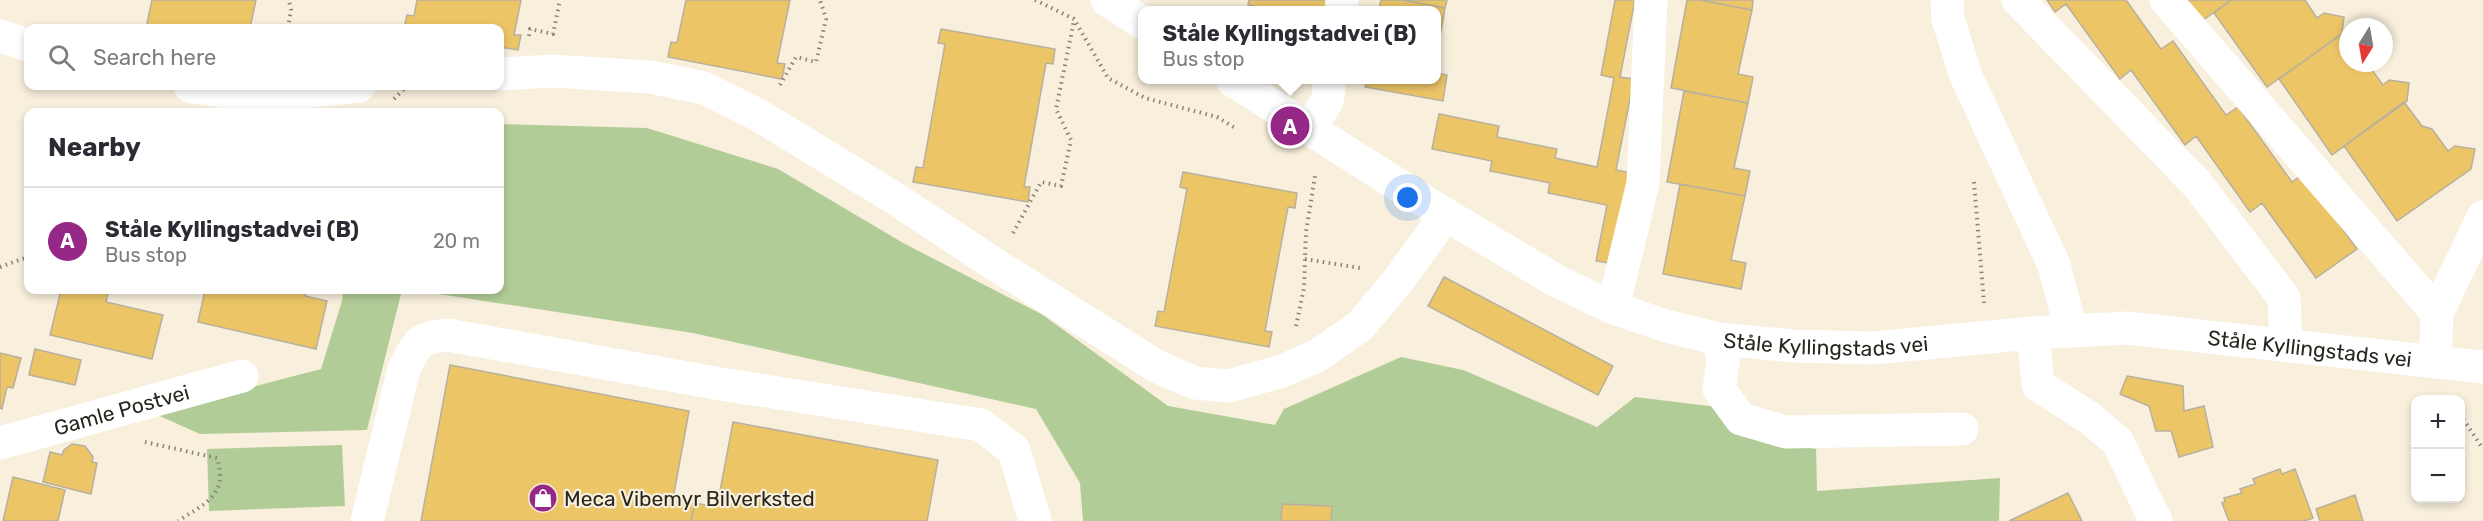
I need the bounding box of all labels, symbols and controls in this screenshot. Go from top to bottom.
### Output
popup [1138,6,1441,84]
north arrow [2339,18,2393,72]
text: Ståle Kyllingstadvei (B) [1163,20,1416,47]
search box [24,24,504,90]
icon: search [45,41,78,74]
text: Search here [93,44,216,71]
text: Bus stop [1163,47,1244,71]
pin: A [1270,104,1310,148]
text: Nearby [48,132,141,163]
your location [1393,183,1422,212]
text: Ståle Kyllingstadvei (B) [105,216,359,243]
text: A [60,229,75,253]
text: 20 m [433,229,480,253]
text: Bus stop [105,243,187,267]
street label: Ståle Kyllingstads vei [2207,324,2413,372]
street label: Ståle Kyllingstads vei [1722,327,1929,361]
street label: Gamle Postvei [51,379,192,440]
map controls [2411,395,2465,503]
button: + [2411,395,2465,449]
button: − [2411,449,2465,503]
shop icon: Meca Vibemyr Bilverksted [527,482,559,514]
place label: Meca Vibemyr Bilverksted [564,486,815,511]

